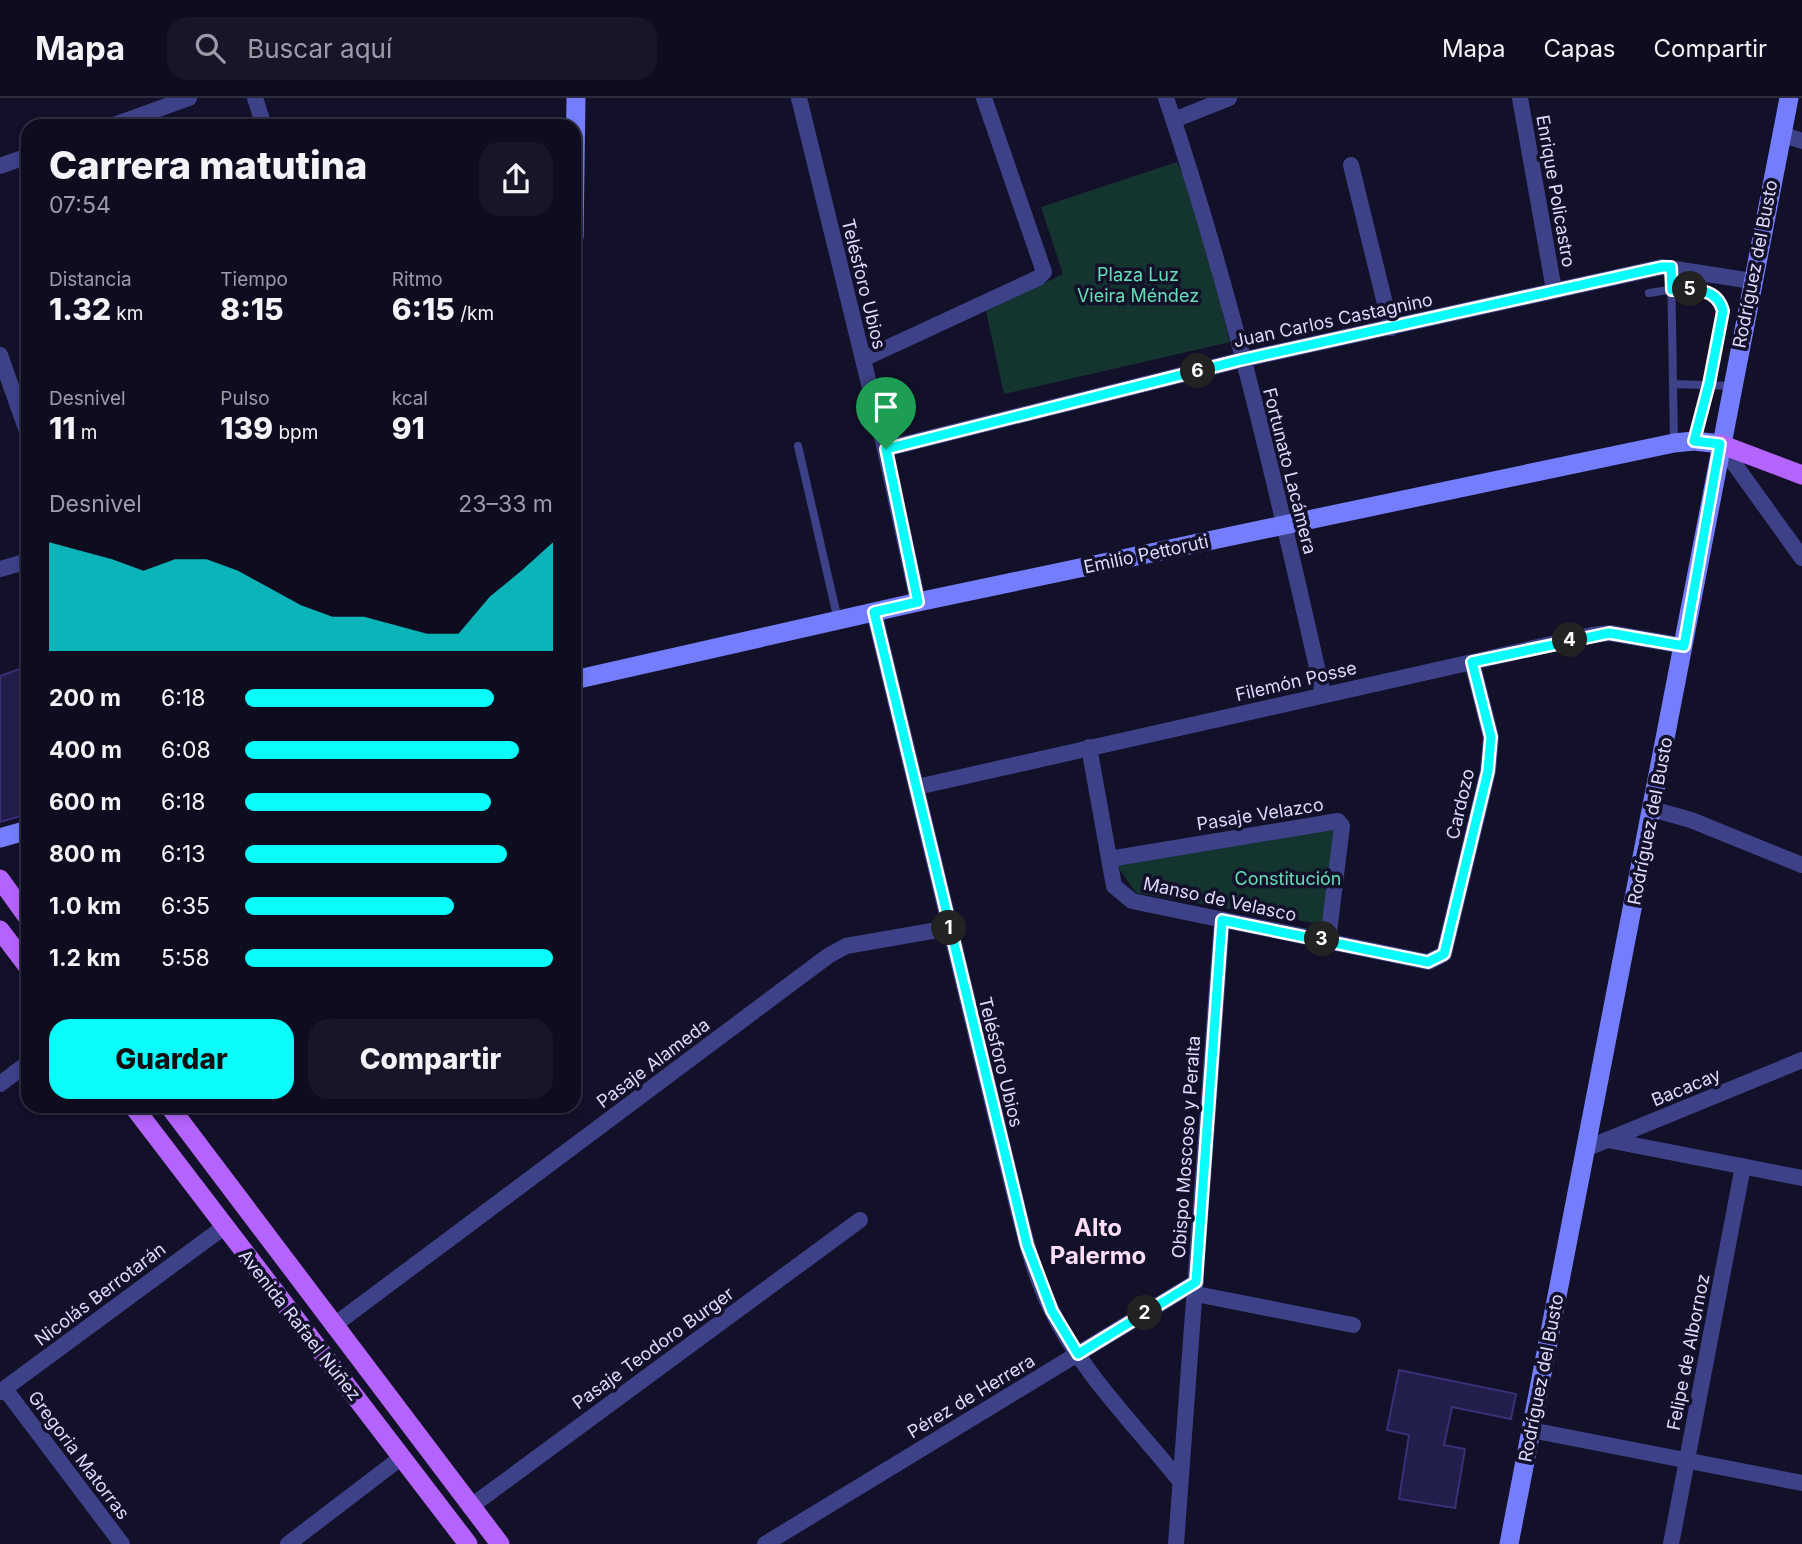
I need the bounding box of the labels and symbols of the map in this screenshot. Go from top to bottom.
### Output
street label: Enrique Policastro [1532,113,1580,269]
street label: Rodríguez del Busto [1728,178,1782,350]
street label: Telésforo Ubios [838,217,890,351]
park label: Plaza Luz Vieira Méndez [1077,264,1199,306]
pin: 5 [1672,272,1708,306]
street label: Juan Carlos Castagnino [1232,289,1434,351]
pin: 6 [1180,354,1216,388]
pin [856,377,916,449]
street label: Fortunato Lacámera [1259,386,1321,556]
street label: Emilio Pettoruti [1082,531,1210,577]
pin: 4 [1552,622,1588,658]
street label: Filemón Posse [1233,657,1359,705]
street label: Rodríguez del Busto [1623,735,1677,907]
street label: Cardozo [1442,767,1478,841]
street label: Pasaje Velazco [1195,794,1325,834]
park label: Constitución [1235,868,1341,889]
street label: Manso de Velasco [1142,873,1298,925]
pin: 1 [932,910,967,946]
pin: 3 [1304,922,1340,956]
street label: Telésforo Ubios [975,995,1027,1129]
street label: Pasaje Alameda [593,1014,713,1112]
street label: Obispo Moscoso y Peralta [1168,1035,1204,1259]
street label: Bacacay [1648,1064,1724,1110]
district label: Alto Palermo [1050,1213,1146,1270]
street label: Nicolás Berrotarán [30,1238,170,1350]
street label: Avenida Rafael Núñez [235,1245,365,1405]
street label: Felipe de Albornoz [1663,1272,1713,1432]
street label: Pasaje Teodoro Burger [568,1282,738,1414]
street label: Rodríguez del Busto [1514,1292,1568,1464]
pin: 2 [1128,1296,1162,1330]
street label: Pérez de Herrera [903,1350,1039,1442]
street label: Gregoria Matorras [24,1387,134,1523]

